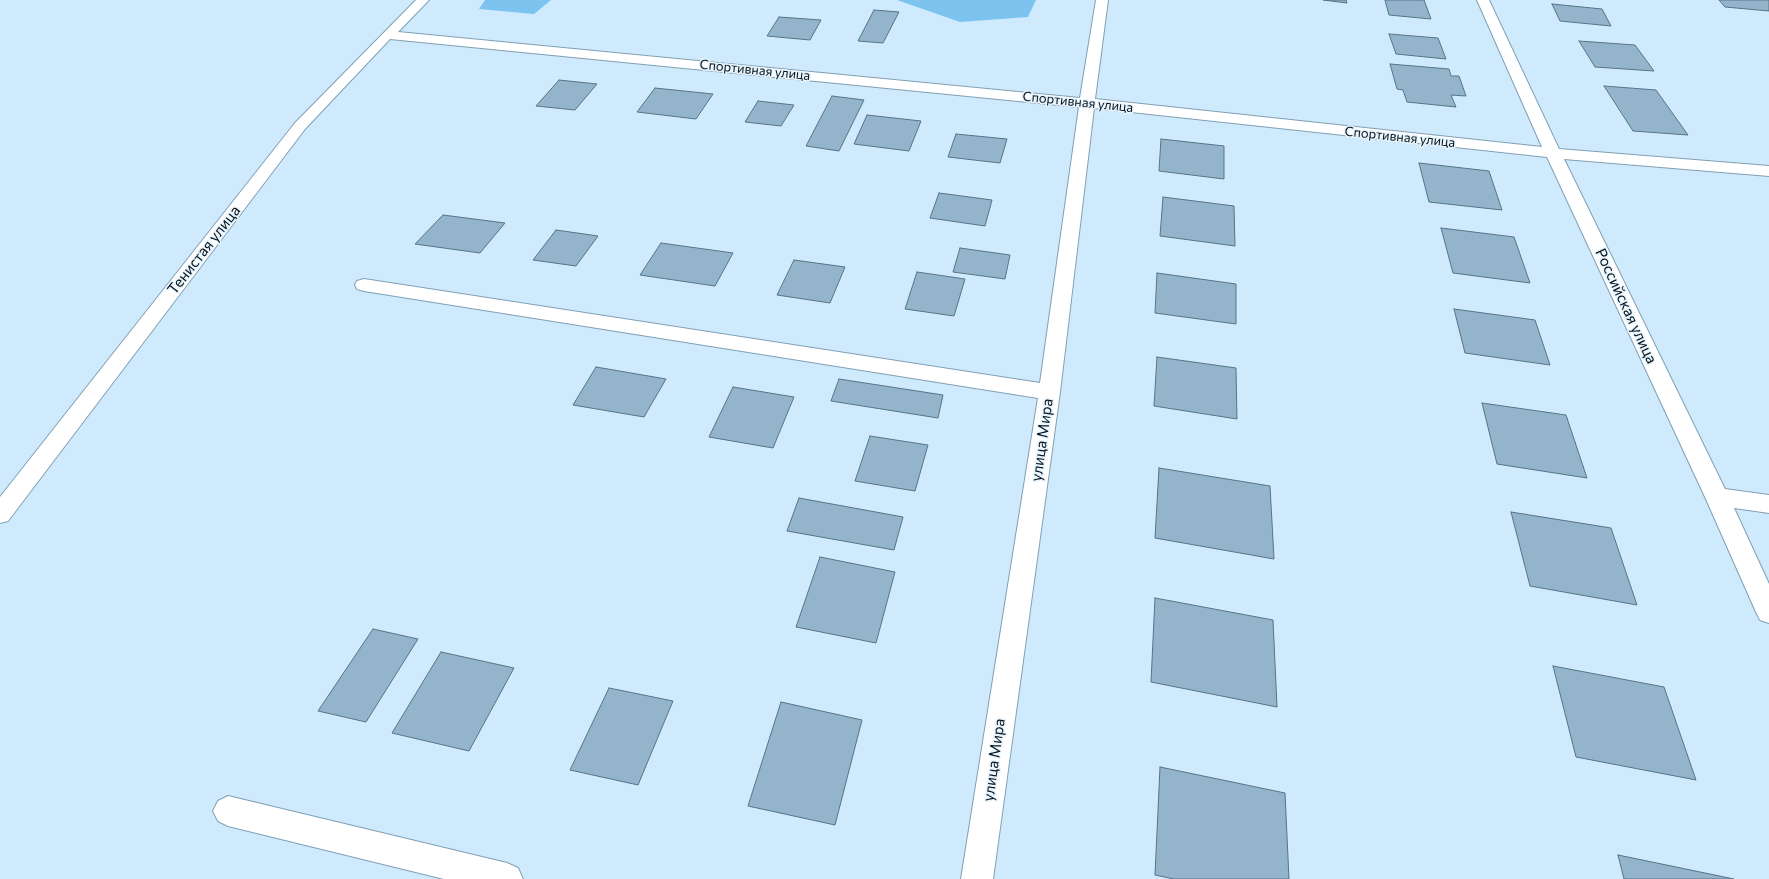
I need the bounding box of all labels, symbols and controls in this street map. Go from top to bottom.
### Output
street label: Спортивная улица [699,56,811,84]
street label: Спортивная улица [1022,88,1134,116]
street label: Спортивная улица [1344,123,1456,151]
street label: Тенистая улица [164,202,244,298]
street label: Российская улица [1591,245,1661,367]
street label: улица Мира [1027,397,1057,483]
street label: улица Мира [979,717,1009,803]

